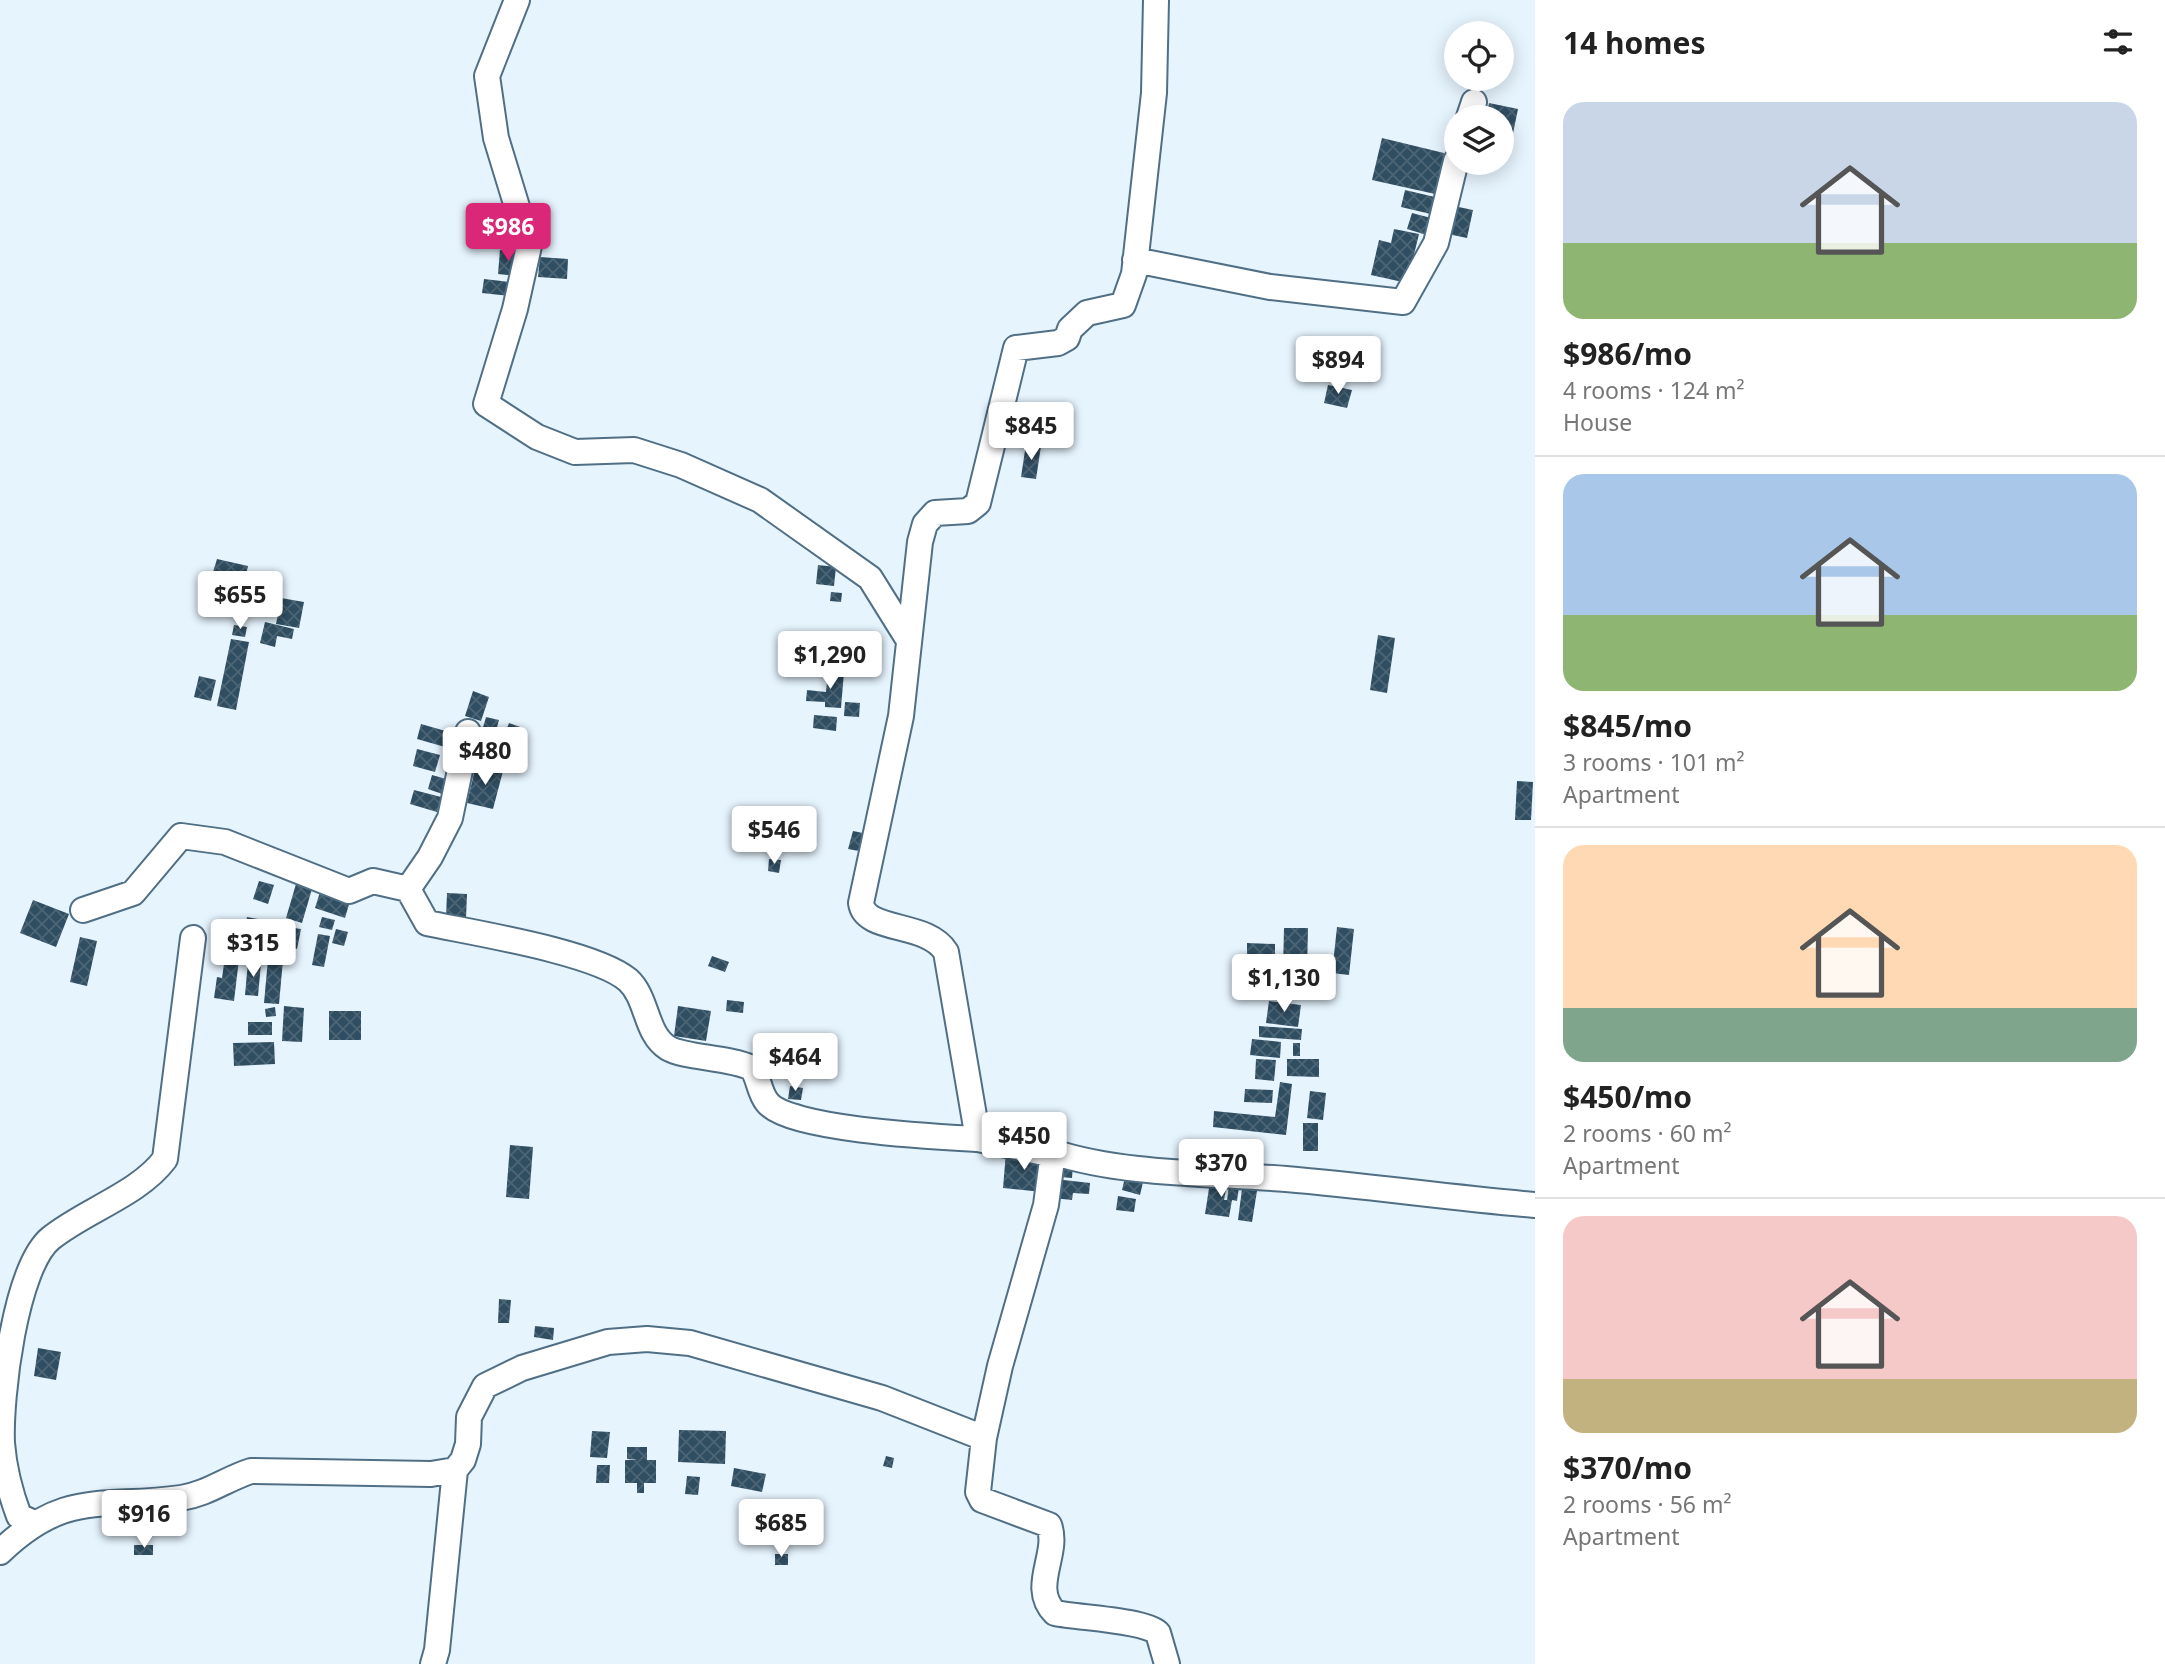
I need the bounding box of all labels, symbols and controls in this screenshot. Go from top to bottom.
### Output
map controls [1444,21,1514,175]
button: locate [1444,21,1514,91]
text: 14 homes [1563,22,1706,63]
icon: filters [2099,23,2137,61]
button: layers [1444,105,1514,175]
icon: home [1787,147,1913,273]
pin: $986 [467,204,549,263]
text: $986 [482,210,534,242]
text: $986/mo [1563,333,1692,374]
pin: $894 [1297,336,1379,396]
text: $894 [1312,343,1364,375]
text: 4 rooms · 124 m² [1563,374,1745,406]
pin: $845 [990,402,1072,462]
text: House [1563,406,1632,438]
text: $845 [1005,409,1057,441]
icon: home [1787,519,1913,645]
pin: $655 [199,572,281,631]
text: $655 [214,578,266,610]
pin: $1,290 [773,632,887,691]
text: $1,290 [794,638,866,670]
text: $845/mo [1563,705,1692,746]
pin: $480 [444,728,526,787]
text: $480 [459,734,511,766]
text: 3 rooms · 101 m² [1563,746,1745,778]
text: Apartment [1563,778,1680,810]
pin: $546 [733,806,815,866]
text: $546 [748,813,800,845]
icon: home [1787,890,1913,1016]
pin: $315 [212,920,294,979]
text: $315 [227,926,279,958]
pin: $1,130 [1227,954,1341,1014]
text: $1,130 [1248,961,1320,993]
pin: $464 [754,1034,836,1093]
text: $464 [769,1040,821,1072]
text: $450/mo [1563,1076,1692,1117]
pin: $450 [983,1112,1065,1172]
text: 2 rooms · 60 m² [1563,1117,1732,1149]
text: $450 [998,1119,1050,1151]
pin: $370 [1180,1140,1262,1199]
text: $370 [1195,1146,1247,1178]
text: Apartment [1563,1149,1680,1181]
icon: home [1787,1261,1913,1387]
text: $370/mo [1563,1447,1692,1488]
text: 2 rooms · 56 m² [1563,1488,1732,1520]
pin: $916 [103,1490,185,1550]
text: $916 [118,1497,170,1529]
pin: $685 [740,1500,822,1559]
text: $685 [755,1506,807,1538]
text: Apartment [1563,1520,1680,1552]

